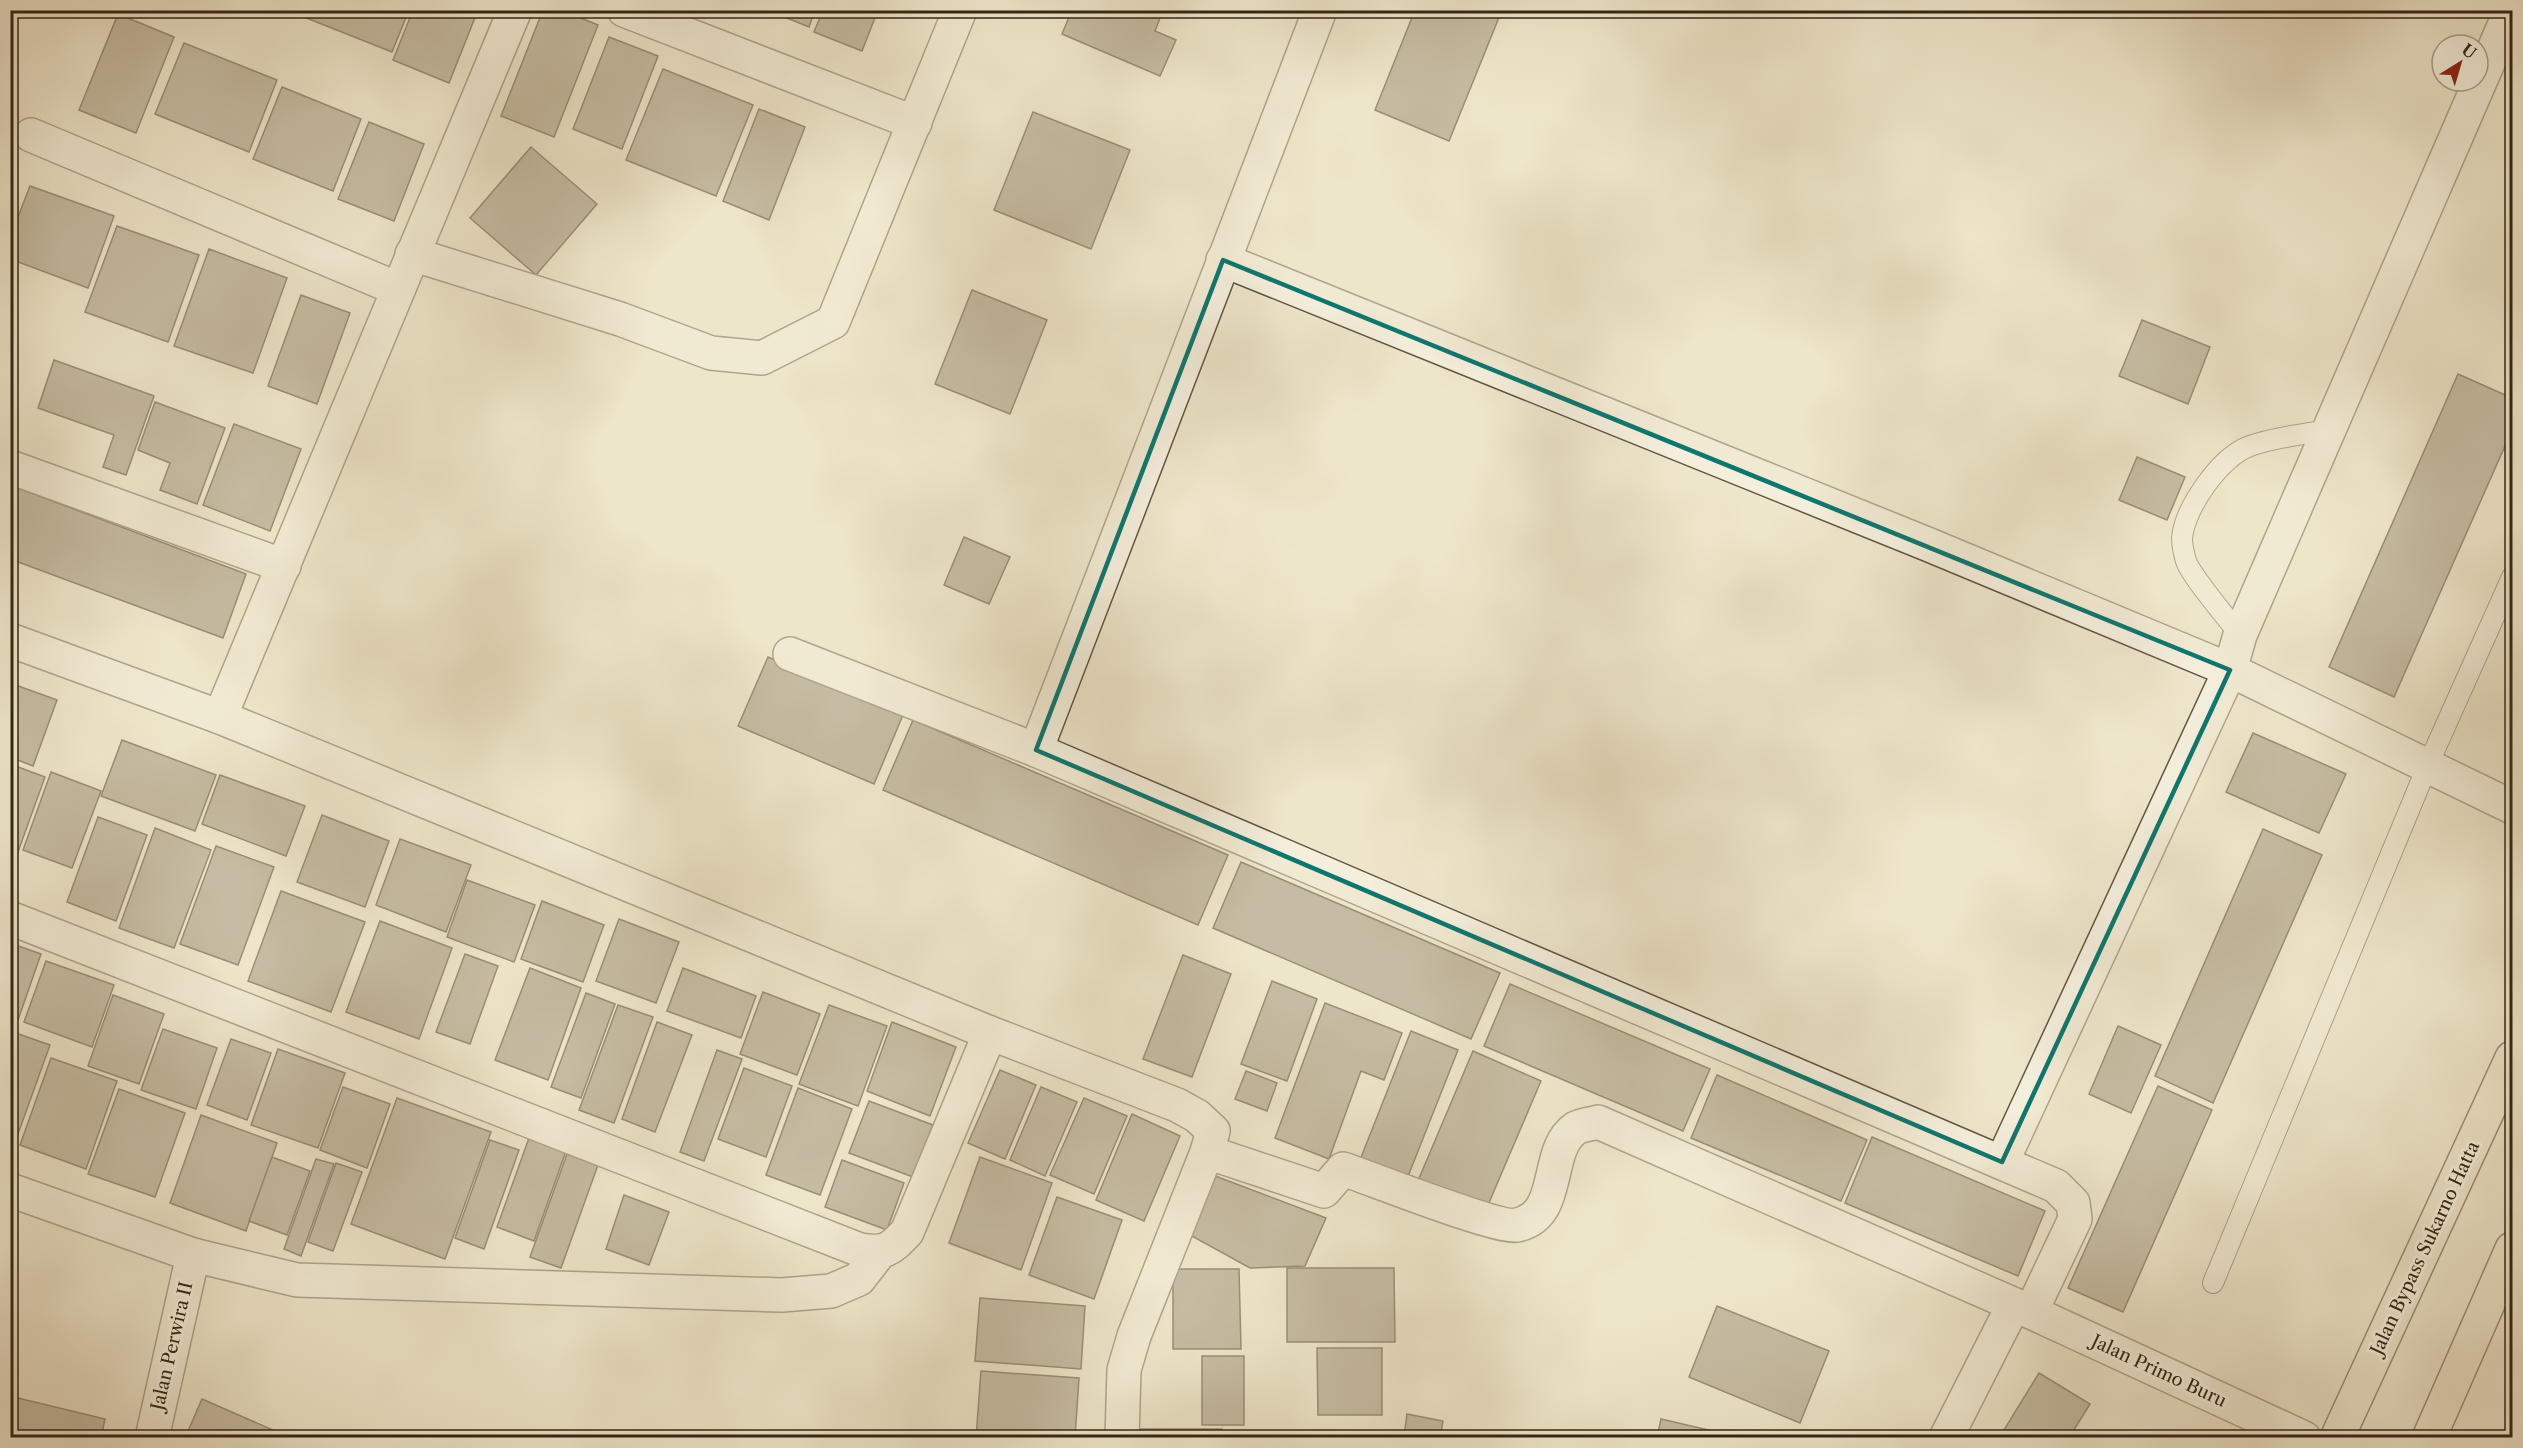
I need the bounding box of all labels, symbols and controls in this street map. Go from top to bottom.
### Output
north arrow [2430,33,2490,93]
text: U [2458,39,2480,63]
street label: Jalan Bypass Sukarno Hatta [2365,1137,2484,1361]
street label: Jalan Perwira II [146,1280,197,1415]
street label: Jalan Primo Buru [2085,1329,2230,1412]

